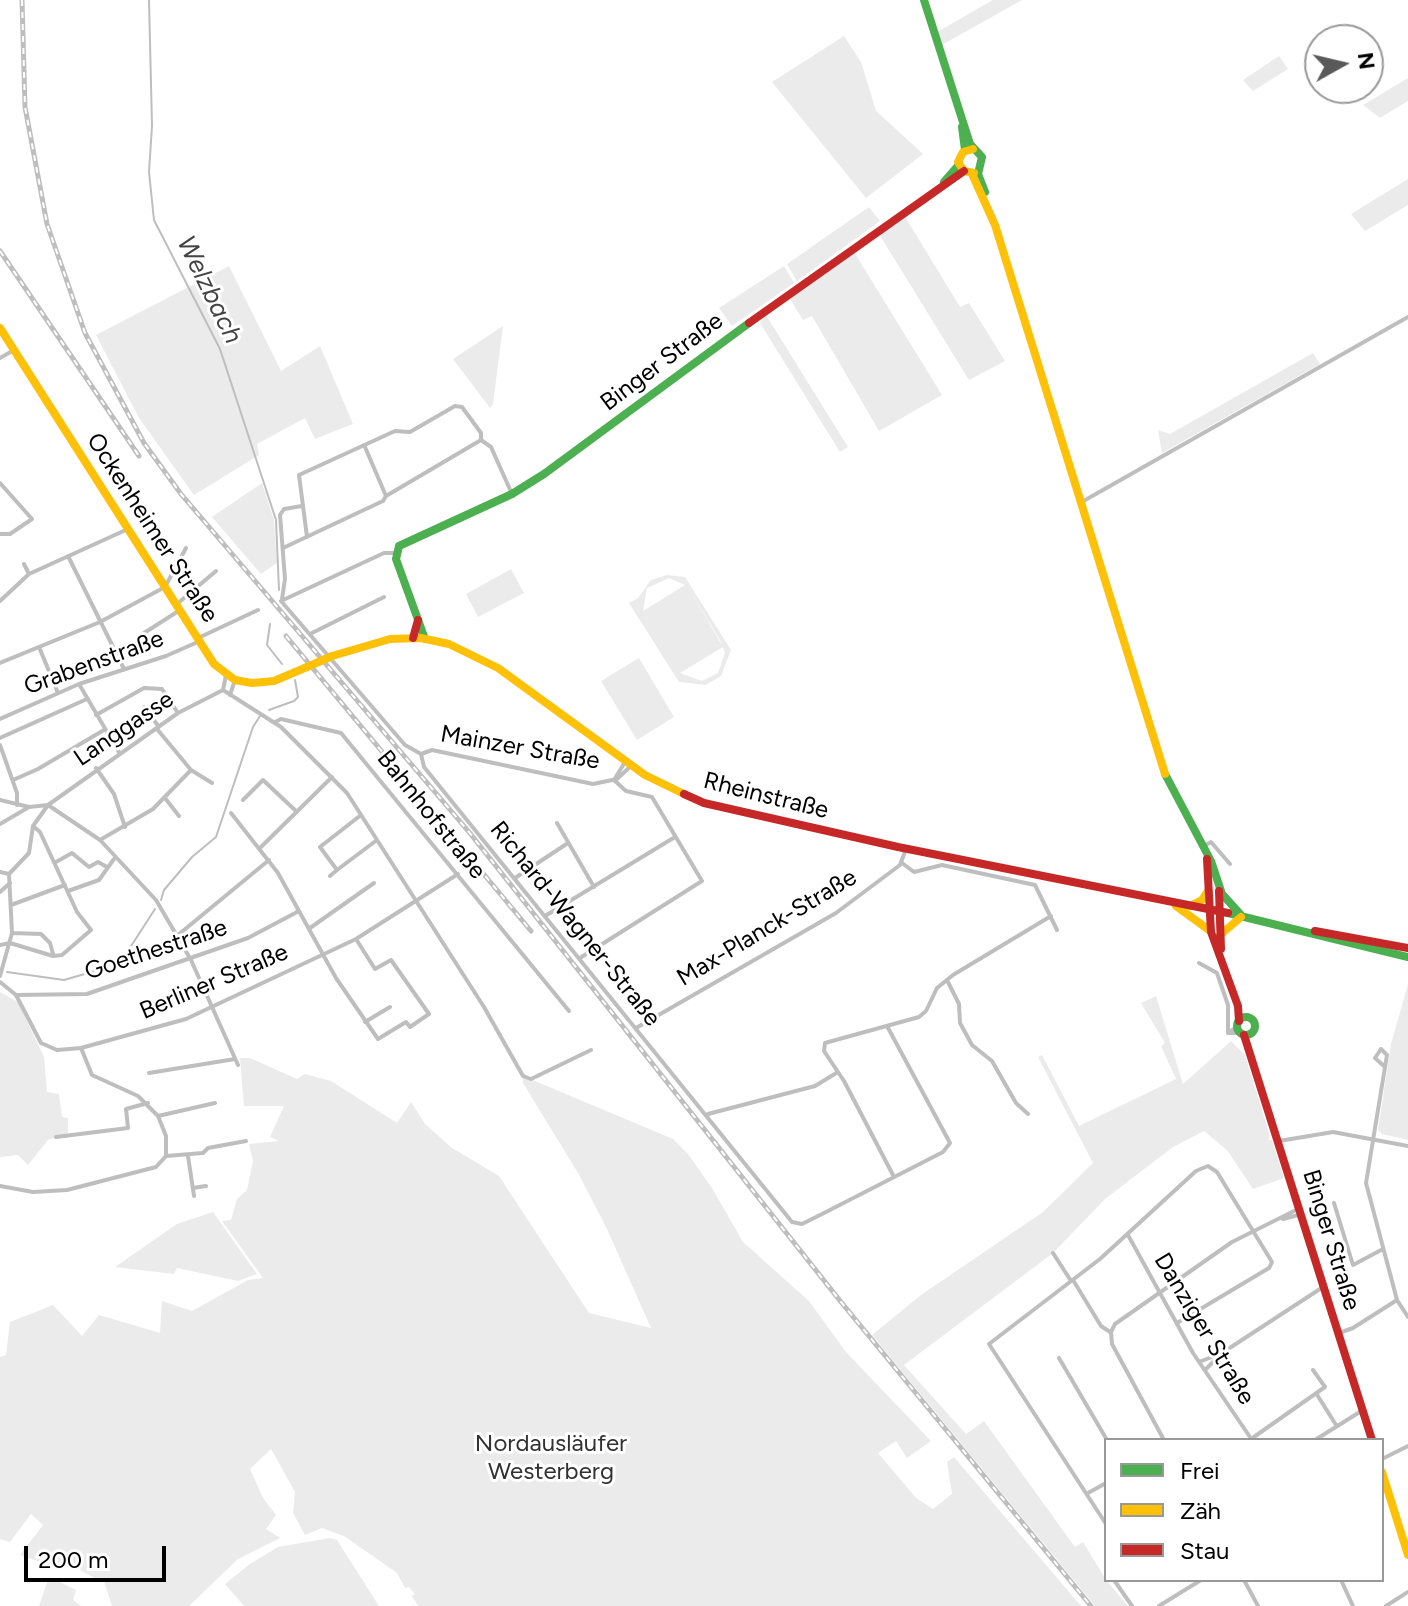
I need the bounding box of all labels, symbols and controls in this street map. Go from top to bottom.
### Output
north arrow [1304,24,1384,104]
text: N [1352,51,1381,71]
water label: Welzbach [170,231,248,349]
street label: Binger Straße [595,307,729,417]
street label: Ockenheimer Straße [80,428,224,628]
street label: Grabenstraße [20,624,168,702]
street label: Langgasse [69,685,179,773]
street label: Mainzer Straße [438,720,602,776]
street label: Bahnhofstraße [370,745,492,885]
street label: Rheinstraße [701,767,831,825]
street label: Richard-Wagner-Straße [484,816,666,1032]
street label: Max-Planck-Straße [672,863,862,993]
street label: Goethestraße [81,913,231,987]
street label: Berliner Straße [136,938,292,1026]
street label: Binger Straße [1296,1166,1366,1314]
street label: Danziger Straße [1147,1248,1261,1410]
park label: Nordausläufer Westerberg [475,1430,627,1486]
legend [1104,1438,1384,1582]
text: Frei [1180,1456,1220,1485]
text: Zäh [1180,1496,1221,1525]
scale bar [28,1530,170,1580]
text: Stau [1180,1536,1229,1565]
text: 200 m [38,1545,109,1574]

